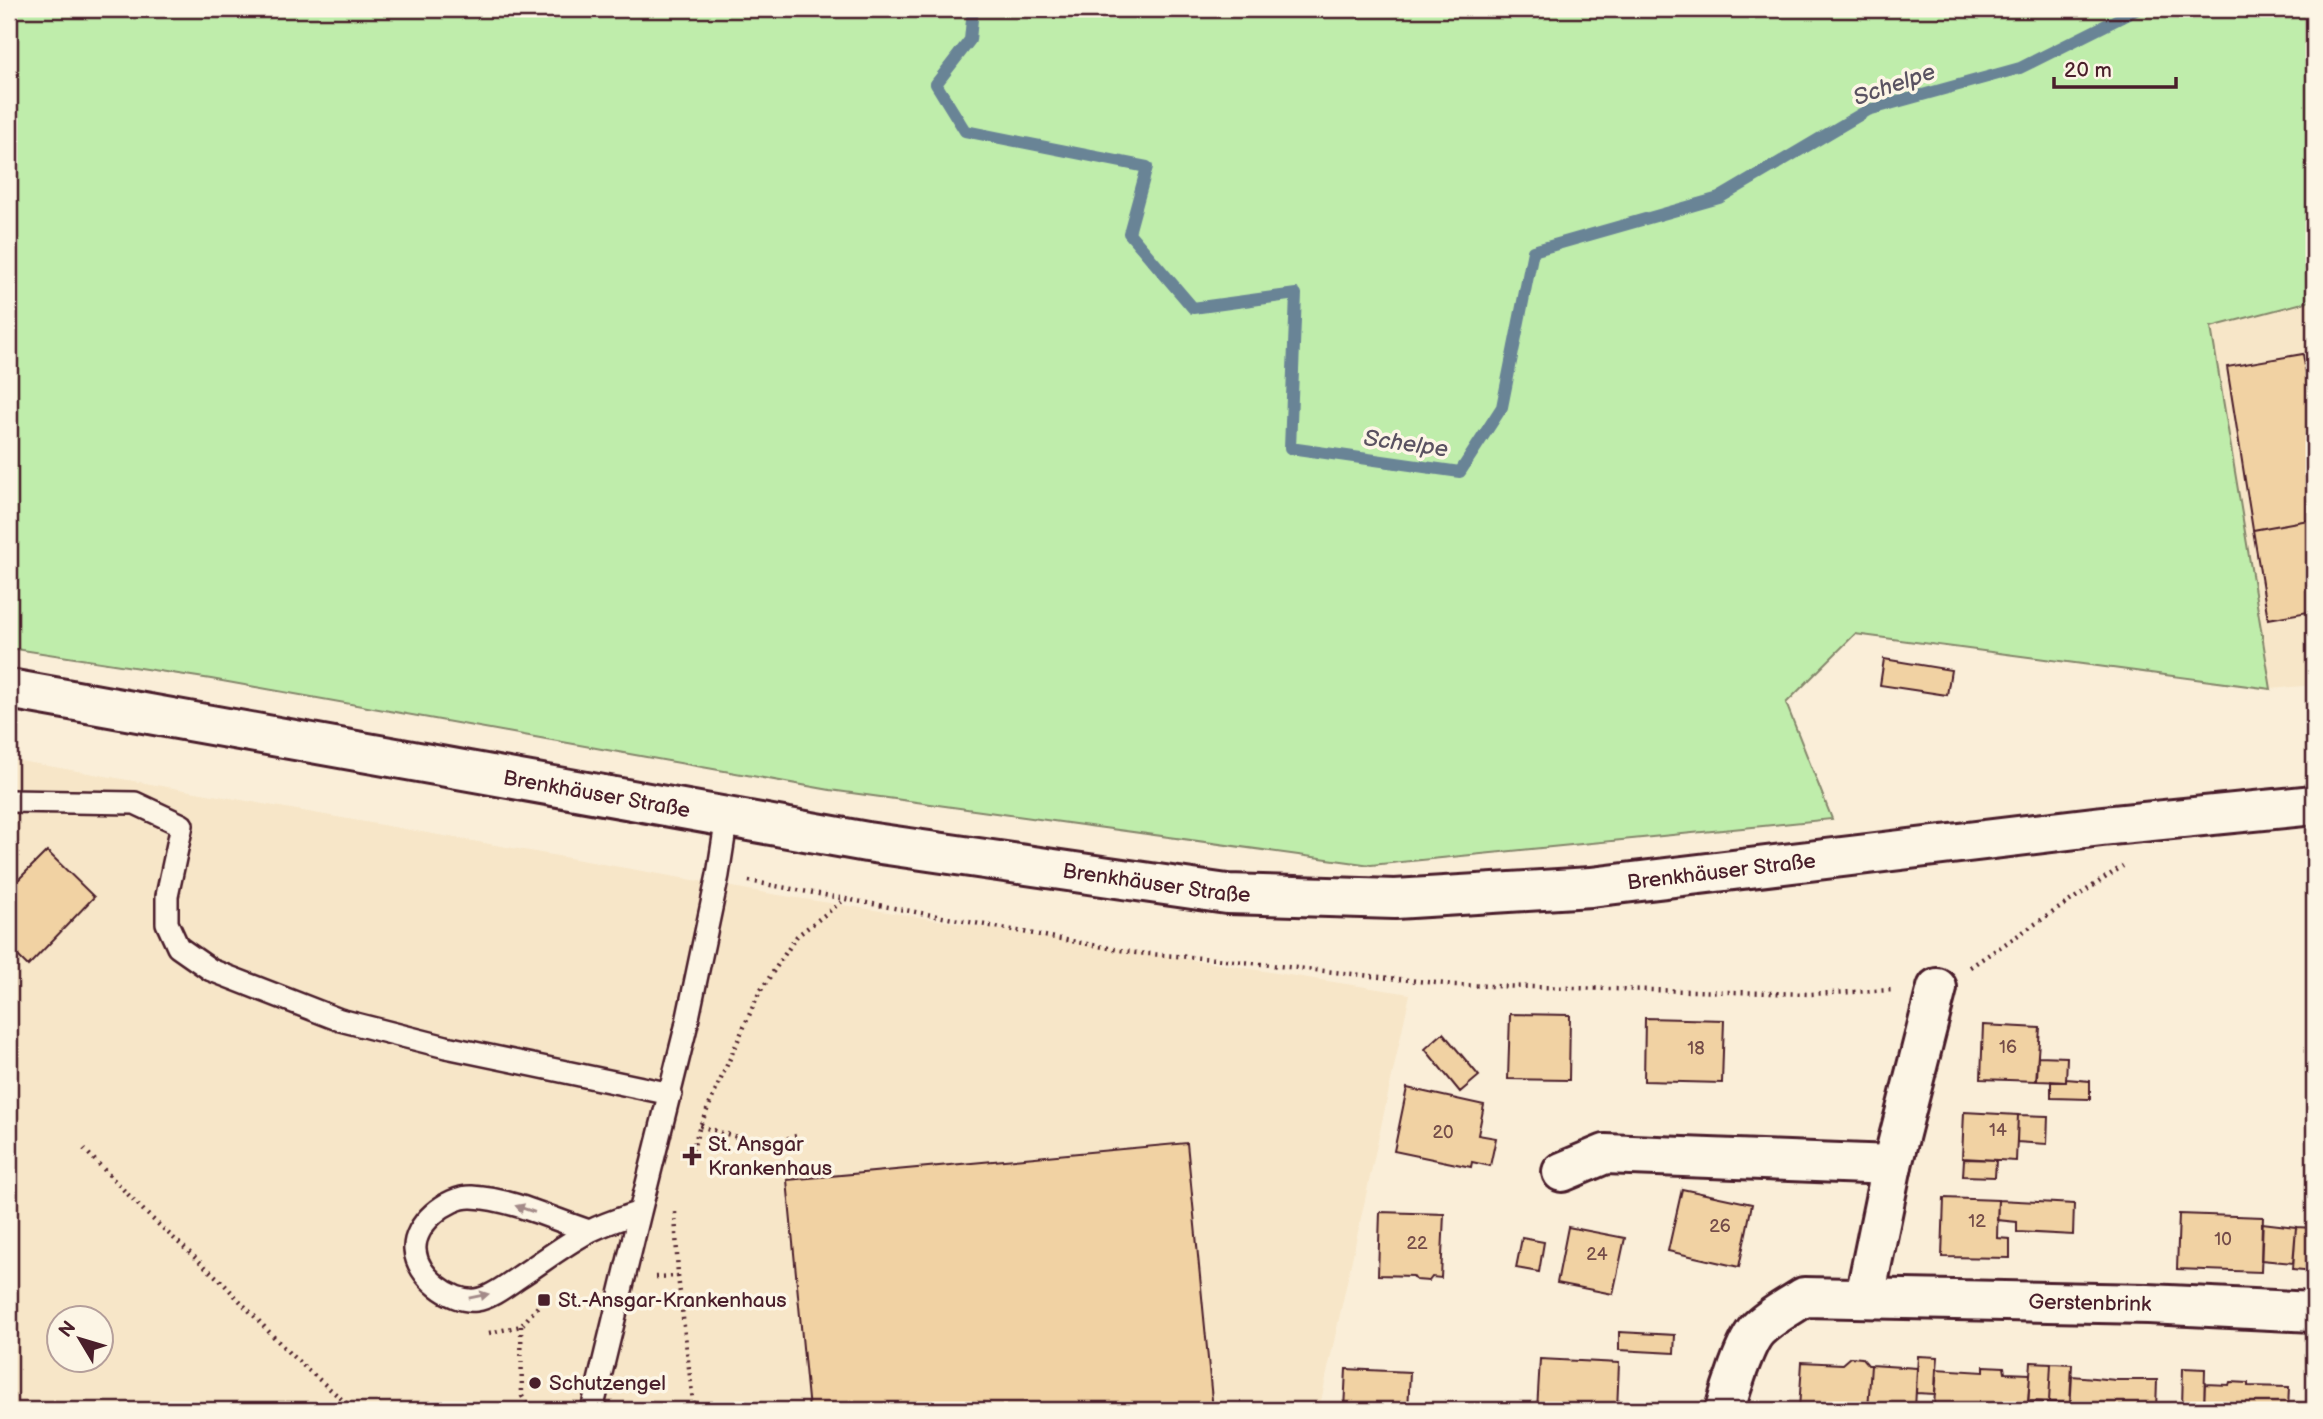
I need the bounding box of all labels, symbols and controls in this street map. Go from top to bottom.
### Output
scale bar [2054,46,2176,90]
water label: Schelpe [1850,58,1939,112]
text: 20 m [2064,58,2112,83]
water label: Schelpe [1362,424,1450,464]
street label: Brenkhäuser Straße [501,765,692,823]
street label: Brenkhäuser Straße [1626,848,1817,896]
street label: Brenkhäuser Straße [1061,858,1251,908]
house number: 16 [1999,1037,2017,1058]
house number: 18 [1687,1038,1705,1059]
house number: 14 [1989,1120,2007,1141]
house number: 20 [1432,1122,1454,1143]
place label: St. Ansgar Krankenhaus [708,1132,832,1181]
marker: St. Ansgar Krankenhaus [682,1146,702,1166]
one-way arrow [514,1203,535,1214]
house number: 12 [1968,1211,1986,1232]
house number: 26 [1709,1216,1731,1237]
house number: 10 [2214,1229,2232,1250]
house number: 22 [1406,1233,1428,1254]
house number: 24 [1586,1244,1608,1265]
place label: St.-Ansgar-Krankenhaus [558,1288,787,1313]
street label: Gerstenbrink [2028,1290,2152,1317]
one-way arrow [468,1291,490,1302]
marker: St.-Ansgar-Krankenhaus [536,1292,552,1308]
north arrow [46,1304,116,1374]
text: N [54,1317,81,1342]
place label: Schutzengel [549,1371,666,1396]
marker: Schutzengel [527,1375,543,1391]

